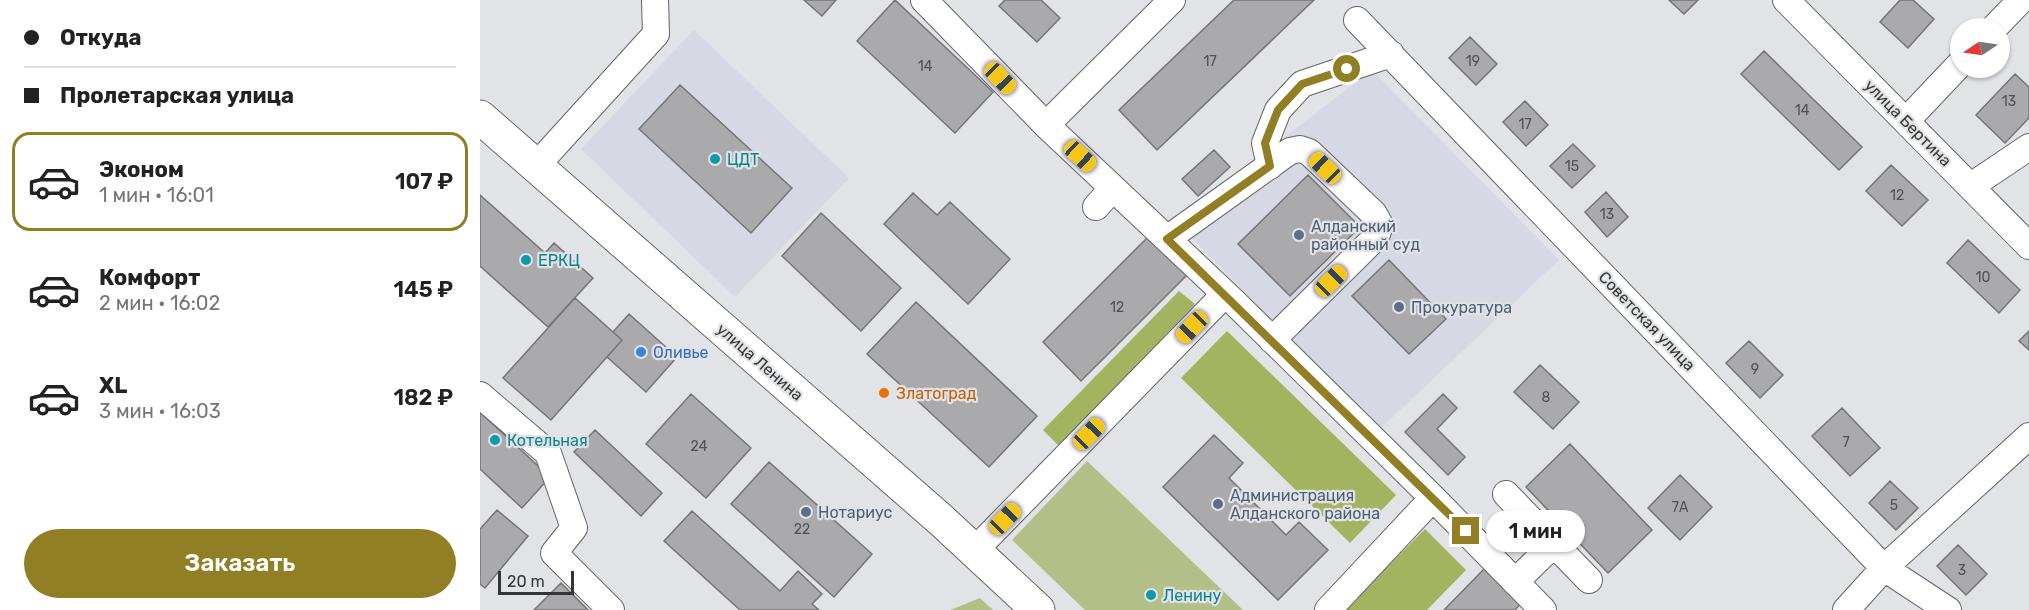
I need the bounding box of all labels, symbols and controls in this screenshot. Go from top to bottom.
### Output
north arrow [1950,18,2010,78]
map controls [1950,18,2010,78]
text: Откуда [60,24,142,51]
house number: 17 [1203,53,1217,70]
house number: 19 [1466,53,1480,70]
route start [1333,55,1360,82]
house number: 14 [918,58,933,75]
car [981,59,1019,97]
street label: улица Бертина [1861,76,1955,170]
text: Пролетарская улица [60,82,294,109]
house number: 13 [2002,93,2016,110]
house number: 14 [1795,102,1810,119]
house number: 17 [1518,116,1532,133]
car [1061,137,1099,175]
car [1306,149,1344,187]
place label: ЦДТ [727,150,759,169]
marker: ЦДТ [708,152,722,166]
icon: car [27,155,81,209]
text: Эконом [99,156,184,183]
house number: 15 [1565,158,1579,175]
text: 107 ₽ [395,168,453,195]
text: 1 мин · 16:01 [99,183,214,207]
house number: 12 [1890,187,1904,204]
house number: 13 [1600,206,1614,223]
place label: Алданский районный суд [1311,217,1420,254]
marker: Алданский районный суд [1292,228,1306,242]
place label: ЕРКЦ [538,251,580,270]
marker: ЕРКЦ [519,253,533,267]
car [1312,262,1350,300]
icon: car [27,263,81,317]
text: Комфорт [99,264,200,291]
street label: Советская улица [1595,267,1699,375]
house number: 10 [1976,269,1991,286]
text: 145 ₽ [393,276,453,303]
text: 2 мин · 16:02 [99,291,220,315]
place label: Прокуратура [1411,298,1512,317]
house number: 12 [1110,299,1124,316]
marker: Прокуратура [1392,300,1406,314]
car [1173,308,1211,346]
street label: улица Ленина [713,319,807,405]
place label: Оливье [653,343,709,362]
marker: Оливье [634,345,648,359]
house number: 9 [1751,361,1759,378]
icon: car [27,371,81,425]
text: XL [99,372,127,399]
text: 182 ₽ [393,384,453,411]
place label: Златоград [896,384,977,403]
marker: Златоград [877,386,891,400]
house number: 8 [1542,389,1551,406]
text: 3 мин · 16:03 [99,399,221,423]
car [1070,415,1108,453]
place label: Котельная [507,431,588,450]
marker: Котельная [488,433,502,447]
house number: 7 [1842,434,1850,451]
house number: 24 [691,438,708,455]
place label: Администрация Алданского района [1230,486,1380,523]
marker: Администрация Алданского района [1211,497,1225,511]
house number: 5 [1890,497,1898,514]
house number: 7А [1672,499,1689,516]
car [986,500,1024,538]
place label: Нотариус [818,503,892,522]
marker: Нотариус [799,505,813,519]
callout: 1 мин [1487,510,1586,552]
route end [1452,517,1479,544]
text: 1 мин [1509,519,1562,543]
house number: 22 [794,521,810,538]
button: Заказать [24,529,456,598]
house number: 3 [1958,562,1966,579]
scale bar [498,568,574,596]
text: 20 m [507,572,545,591]
place label: Ленину [1163,586,1221,605]
marker: Ленину [1144,588,1158,602]

